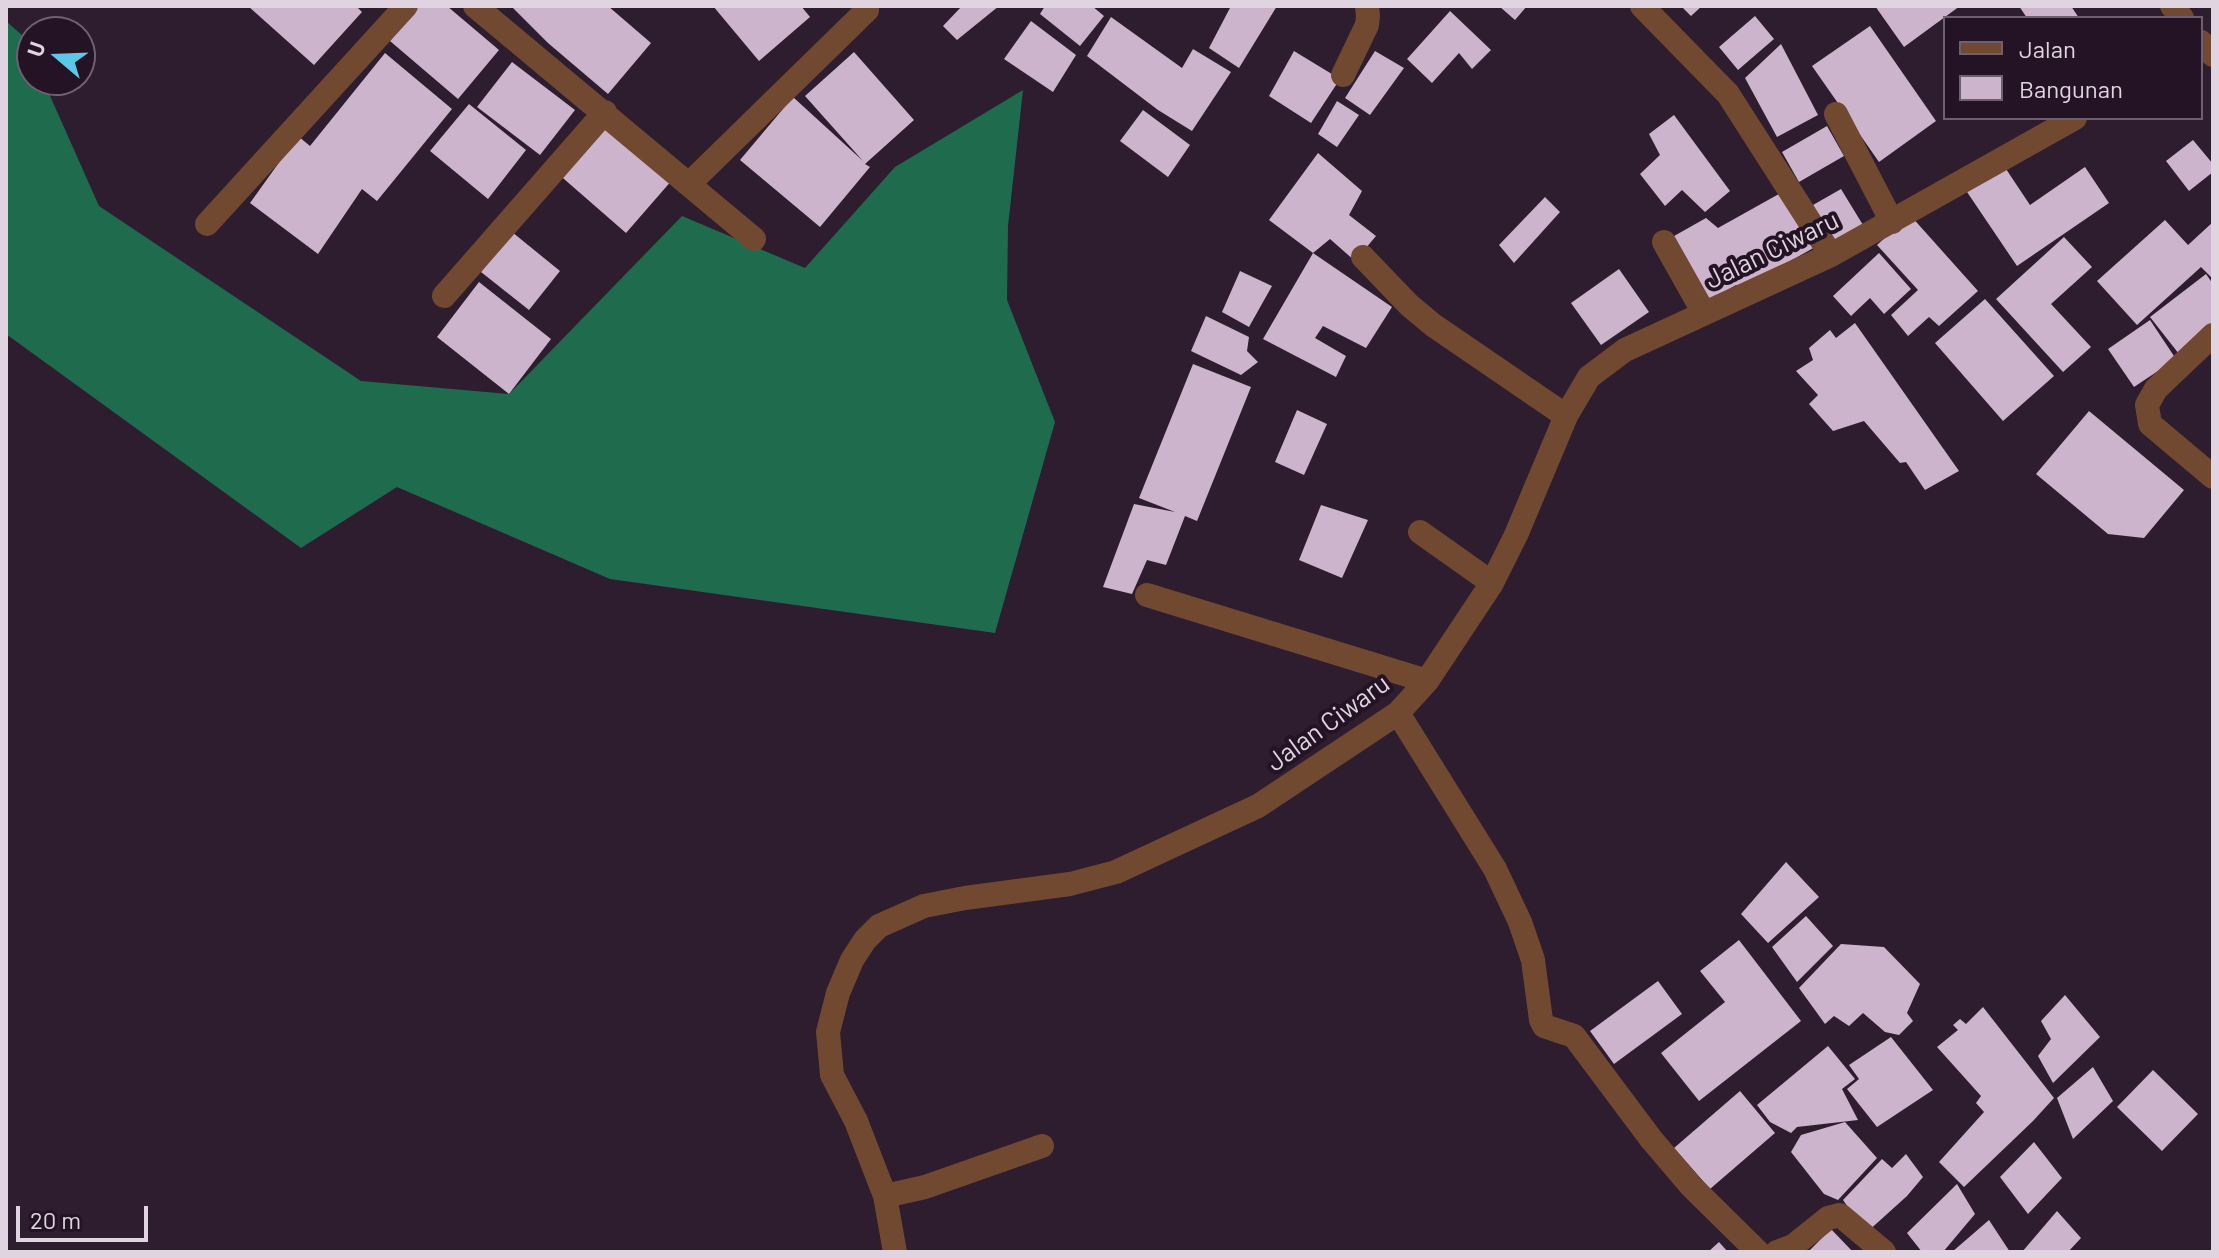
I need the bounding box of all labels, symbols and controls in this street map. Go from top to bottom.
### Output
north arrow [16,16,96,96]
legend [1943,16,2203,120]
text: Jalan [2019,34,2076,63]
text: U [21,38,50,60]
text: Bangunan [2019,74,2123,103]
street label: Jalan Ciwaru [1700,204,1844,296]
street label: Jalan Ciwaru [1260,668,1396,778]
scale bar [20,1190,152,1240]
text: 20 m [30,1205,81,1234]

